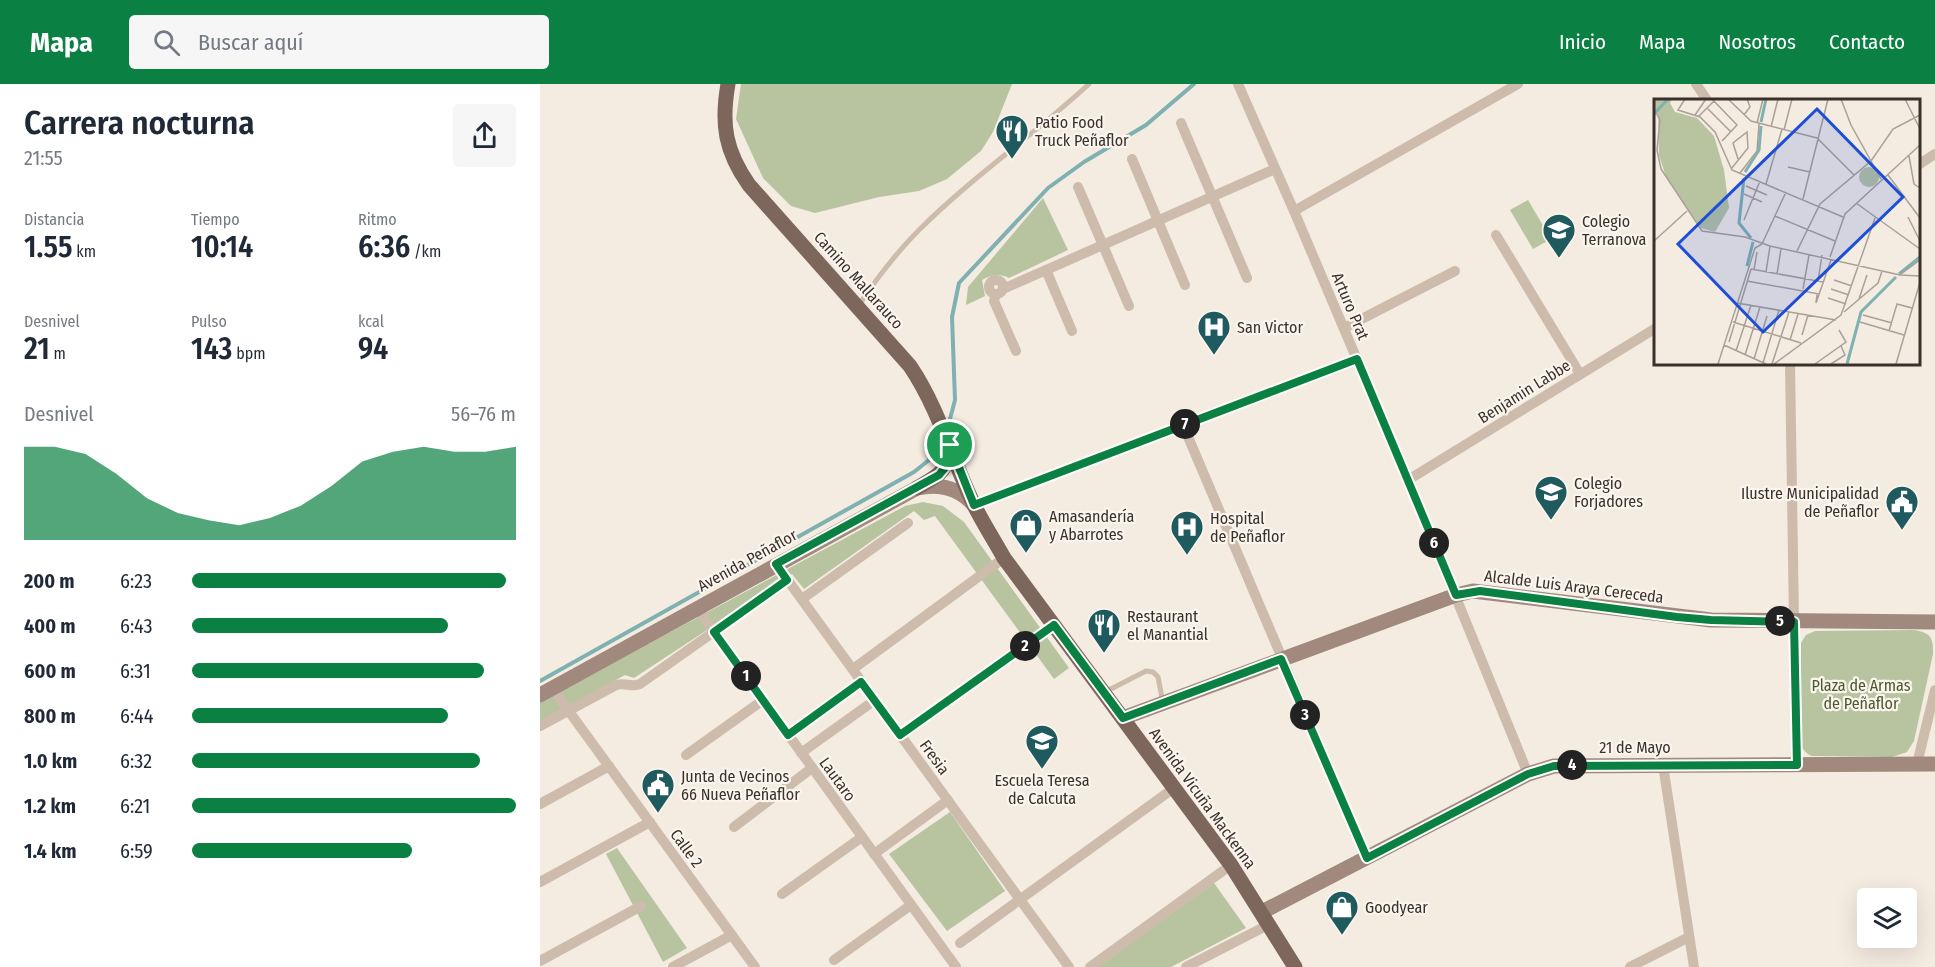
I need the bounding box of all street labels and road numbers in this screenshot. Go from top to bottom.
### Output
street label: Camino Mallarauco [810,228,907,333]
street label: Arturo Prat [1328,270,1373,343]
street label: Benjamin Labbe [1475,355,1574,427]
street label: Avenida Peñaflor [694,525,801,596]
street label: Alcalde Luis Araya Cereceda [1483,566,1665,607]
street label: Avenida Vicuña Mackenna [1145,724,1260,872]
street label: Fresia [916,736,954,778]
street label: 21 de Mayo [1599,738,1671,757]
street label: Lautaro [815,754,860,805]
street label: Calle 2 [666,825,707,871]

